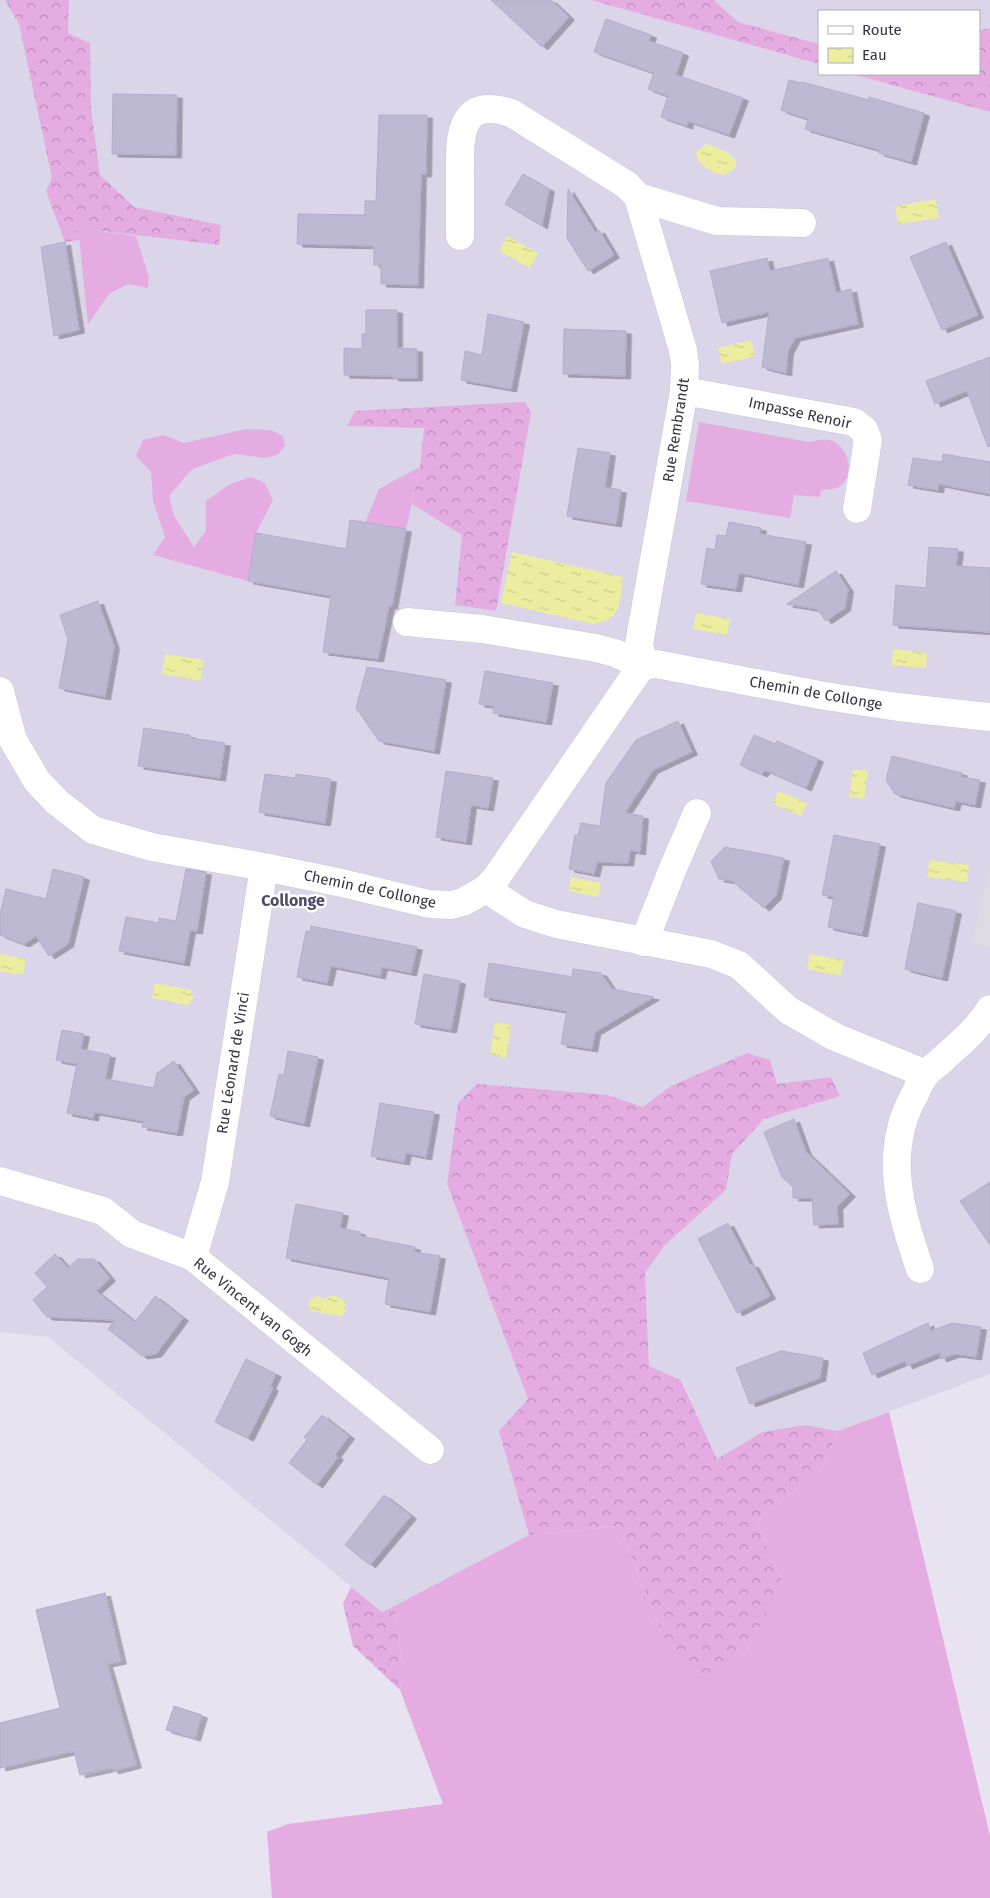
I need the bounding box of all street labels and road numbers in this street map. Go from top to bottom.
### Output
street label: Rue Rembrandt [659,376,693,483]
street label: Impasse Renoir [747,393,853,433]
street label: Chemin de Collonge [748,672,884,714]
street label: Chemin de Collonge [302,866,438,912]
street label: Rue Léonard de Vinci [213,991,253,1135]
street label: Rue Vincent van Gogh [190,1254,316,1360]

